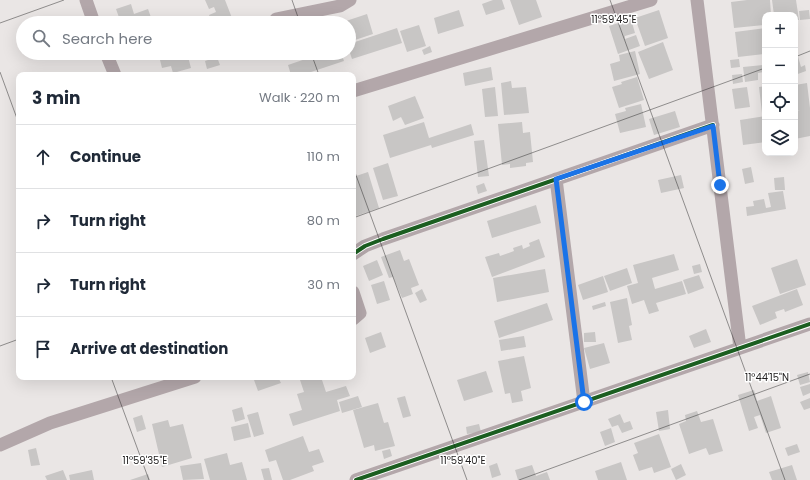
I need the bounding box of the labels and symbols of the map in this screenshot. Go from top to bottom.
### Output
text: 11°59'45"E [591,12,637,27]
route end [711,176,729,194]
text: 11°44'15"N [745,370,789,385]
route start [575,393,593,411]
text: 11°59'35"E [123,453,167,468]
text: 11°59'40"E [440,453,486,468]

